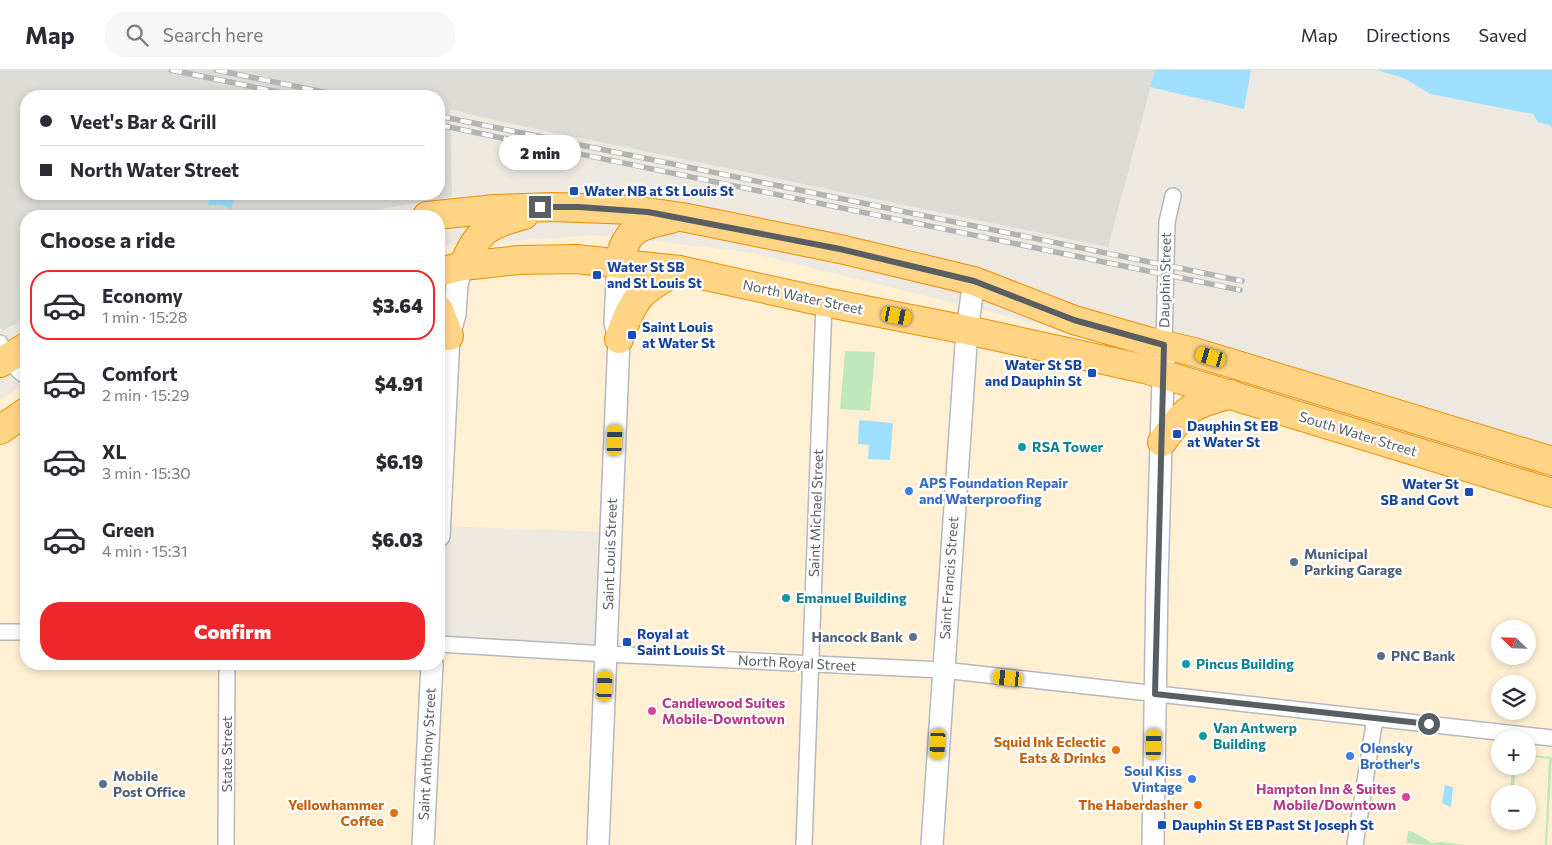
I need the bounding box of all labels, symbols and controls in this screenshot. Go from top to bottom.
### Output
search box [105,12,455,57]
text: Map [25,20,75,49]
icon: search [123,21,151,49]
text: Search here [163,23,263,46]
text: Map [1301,24,1338,46]
text: Directions [1366,24,1450,46]
text: Saved [1478,24,1527,46]
text: Veet's Bar & Grill [70,110,216,133]
callout: 2 min [499,134,581,170]
text: 2 min [520,143,560,162]
text: North Water Street [70,158,239,181]
place label: Water NB at St Louis St [584,182,734,199]
marker: Water NB at St Louis St [568,185,580,197]
route end [529,196,551,218]
text: Choose a ride [40,226,175,253]
street label: Dauphin Street [1155,232,1174,328]
place label: Water St SB and St Louis St [607,258,702,291]
marker: Water St SB and St Louis St [591,269,603,281]
street label: North Water Street [741,275,865,318]
icon: car [42,283,87,328]
text: Economy [102,284,183,307]
text: $3.64 [372,294,423,317]
car [880,306,913,326]
text: 1 min · 15:28 [102,307,187,326]
place label: Saint Louis at Water St [642,318,715,351]
marker: Saint Louis at Water St [626,329,638,341]
car [1194,346,1227,368]
place label: Water St SB and Dauphin St [985,356,1082,389]
icon: car [42,361,87,406]
text: Comfort [102,362,178,385]
marker: Water St SB and Dauphin St [1086,367,1098,379]
text: $4.91 [374,372,423,395]
text: 2 min · 15:29 [102,385,189,404]
street label: South Water Street [1297,407,1419,460]
place label: Dauphin St EB at Water St [1187,417,1278,450]
car [606,425,623,455]
marker: Dauphin St EB at Water St [1171,428,1183,440]
place label: RSA Tower [1032,438,1104,455]
icon: car [42,439,87,484]
text: XL [102,440,127,463]
marker: RSA Tower [1016,441,1028,453]
street label: Saint Michael Street [805,448,826,577]
text: $6.19 [376,450,423,473]
text: 3 min · 15:30 [102,463,191,482]
place label: APS Foundation Repair and Waterproofing [919,474,1068,507]
place label: Water St SB and Govt [1381,475,1459,508]
marker: APS Foundation Repair and Waterproofing [903,485,915,497]
marker: Water St SB and Govt [1463,486,1475,498]
street label: Saint Louis Street [599,497,620,610]
street label: Saint Francis Street [936,516,961,640]
icon: car [42,517,87,562]
text: Green [102,518,154,541]
text: $6.03 [371,528,423,551]
text: 4 min · 15:31 [102,541,188,560]
place label: Municipal Parking Garage [1304,545,1402,578]
marker: Municipal Parking Garage [1288,556,1300,568]
place label: Emanuel Building [796,589,907,606]
marker: Emanuel Building [780,592,792,604]
button: Confirm [40,602,425,660]
north arrow [1491,620,1536,665]
map controls [1491,620,1536,830]
place label: Royal at Saint Louis St [637,625,725,658]
place label: Hancock Bank [812,628,903,645]
marker: Hancock Bank [907,631,919,643]
marker: Royal at Saint Louis St [621,636,633,648]
place label: PNC Bank [1391,647,1456,664]
marker: PNC Bank [1375,650,1387,662]
street label: North Royal Street [738,651,857,674]
place label: Pincus Building [1196,655,1294,672]
marker: Pincus Building [1180,658,1192,670]
car [992,669,1023,687]
car [596,671,613,701]
button: layers [1491,675,1536,720]
street label: Saint Anthony Street [415,687,438,821]
place label: Candlewood Suites Mobile-Downtown [662,694,786,727]
marker: Candlewood Suites Mobile-Downtown [646,705,658,717]
route start [1418,713,1440,735]
street label: State Street [218,716,235,792]
place label: Van Antwerp Building [1213,719,1297,752]
car [929,729,946,759]
car [1146,729,1161,759]
marker: Van Antwerp Building [1197,730,1209,742]
button: + [1491,730,1536,775]
place label: Squid Ink Eclectic Eats & Drinks [994,733,1106,766]
place label: Olensky Brother's [1360,739,1420,772]
marker: Squid Ink Eclectic Eats & Drinks [1110,744,1122,756]
marker: Olensky Brother's [1344,750,1356,762]
place label: Soul Kiss Vintage [1124,762,1182,795]
place label: Mobile Post Office [113,767,186,800]
marker: Soul Kiss Vintage [1186,773,1198,785]
marker: Mobile Post Office [97,778,109,790]
place label: Hampton Inn & Suites Mobile/Downtown [1256,780,1396,813]
button: − [1491,785,1536,830]
marker: Hampton Inn & Suites Mobile/Downtown [1400,791,1412,803]
place label: Yellowhammer Coffee [288,796,384,829]
place label: The Haberdasher [1078,796,1188,813]
marker: The Haberdasher [1192,799,1204,811]
marker: Yellowhammer Coffee [388,807,400,819]
place label: Dauphin St EB Past St Joseph St [1172,816,1374,833]
marker: Dauphin St EB Past St Joseph St [1156,819,1168,831]

